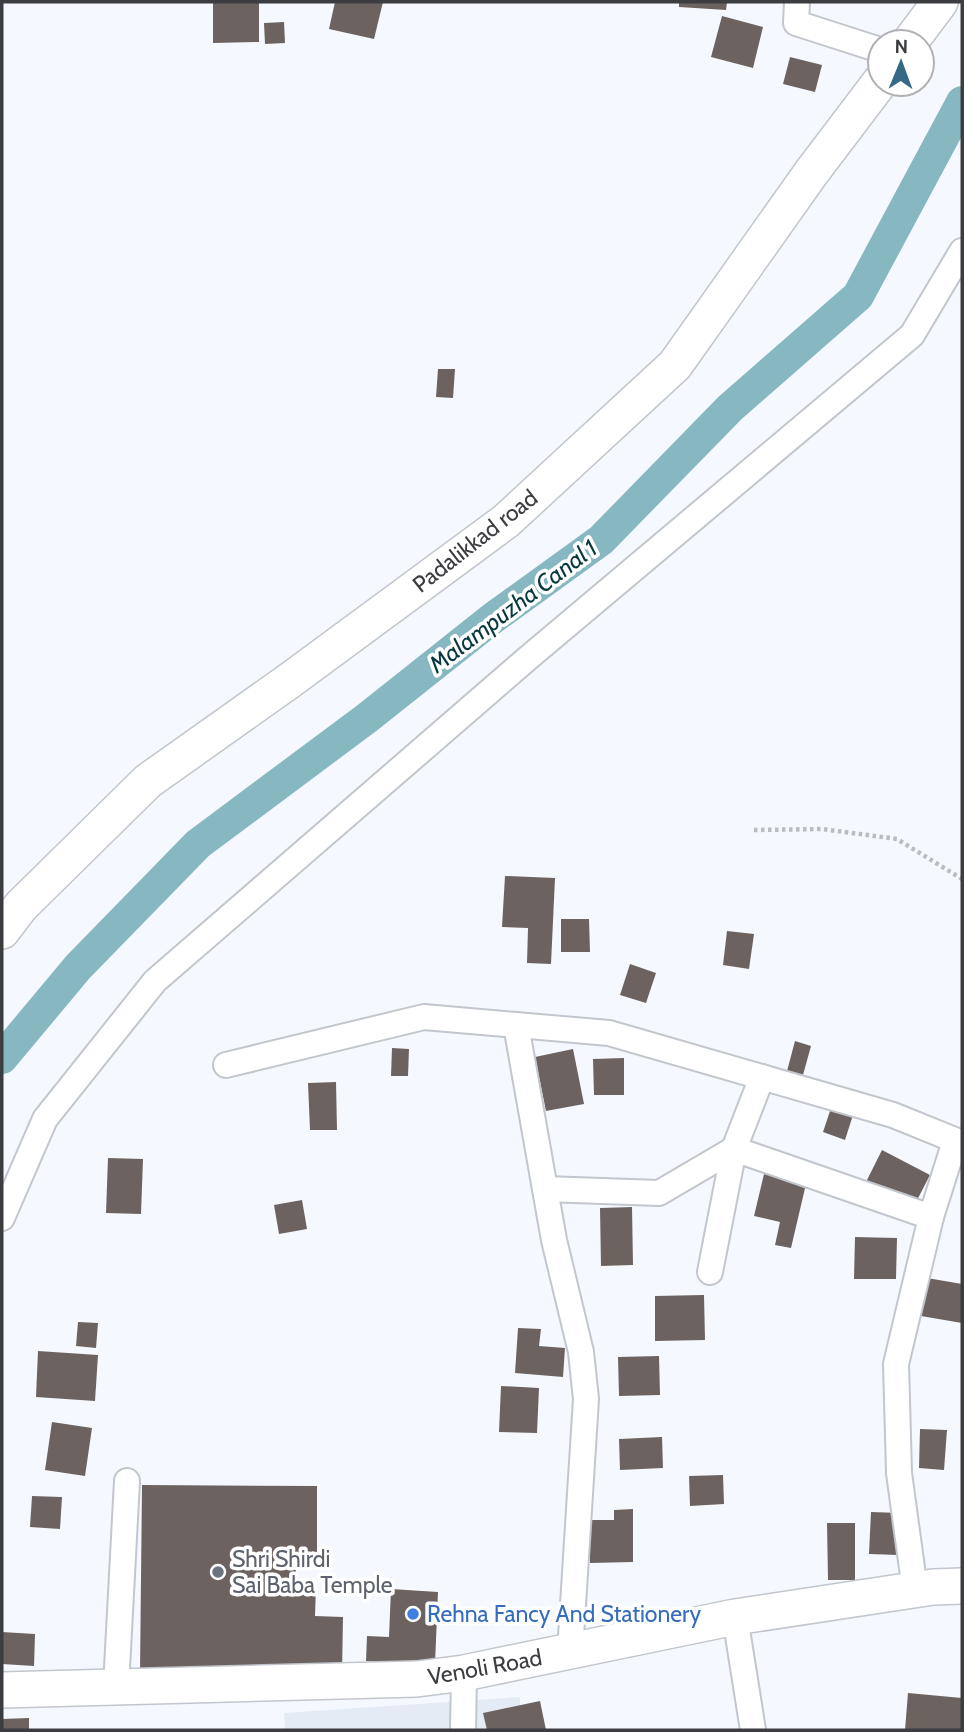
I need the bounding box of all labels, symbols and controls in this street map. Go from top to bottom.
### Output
north arrow [866,28,936,98]
text: N [894,35,908,58]
street label: Padalikkad road [407,484,543,598]
water label: Malampuzha Canal 1 [422,533,603,679]
place label: Shri Shirdi Sai Baba Temple [232,1545,393,1599]
marker: Shri Shirdi Sai Baba Temple [210,1564,226,1580]
place label: Rehna Fancy And Stationery [427,1600,701,1628]
marker: Rehna Fancy And Stationery [405,1606,421,1622]
street label: Venoli Road [426,1643,544,1691]

